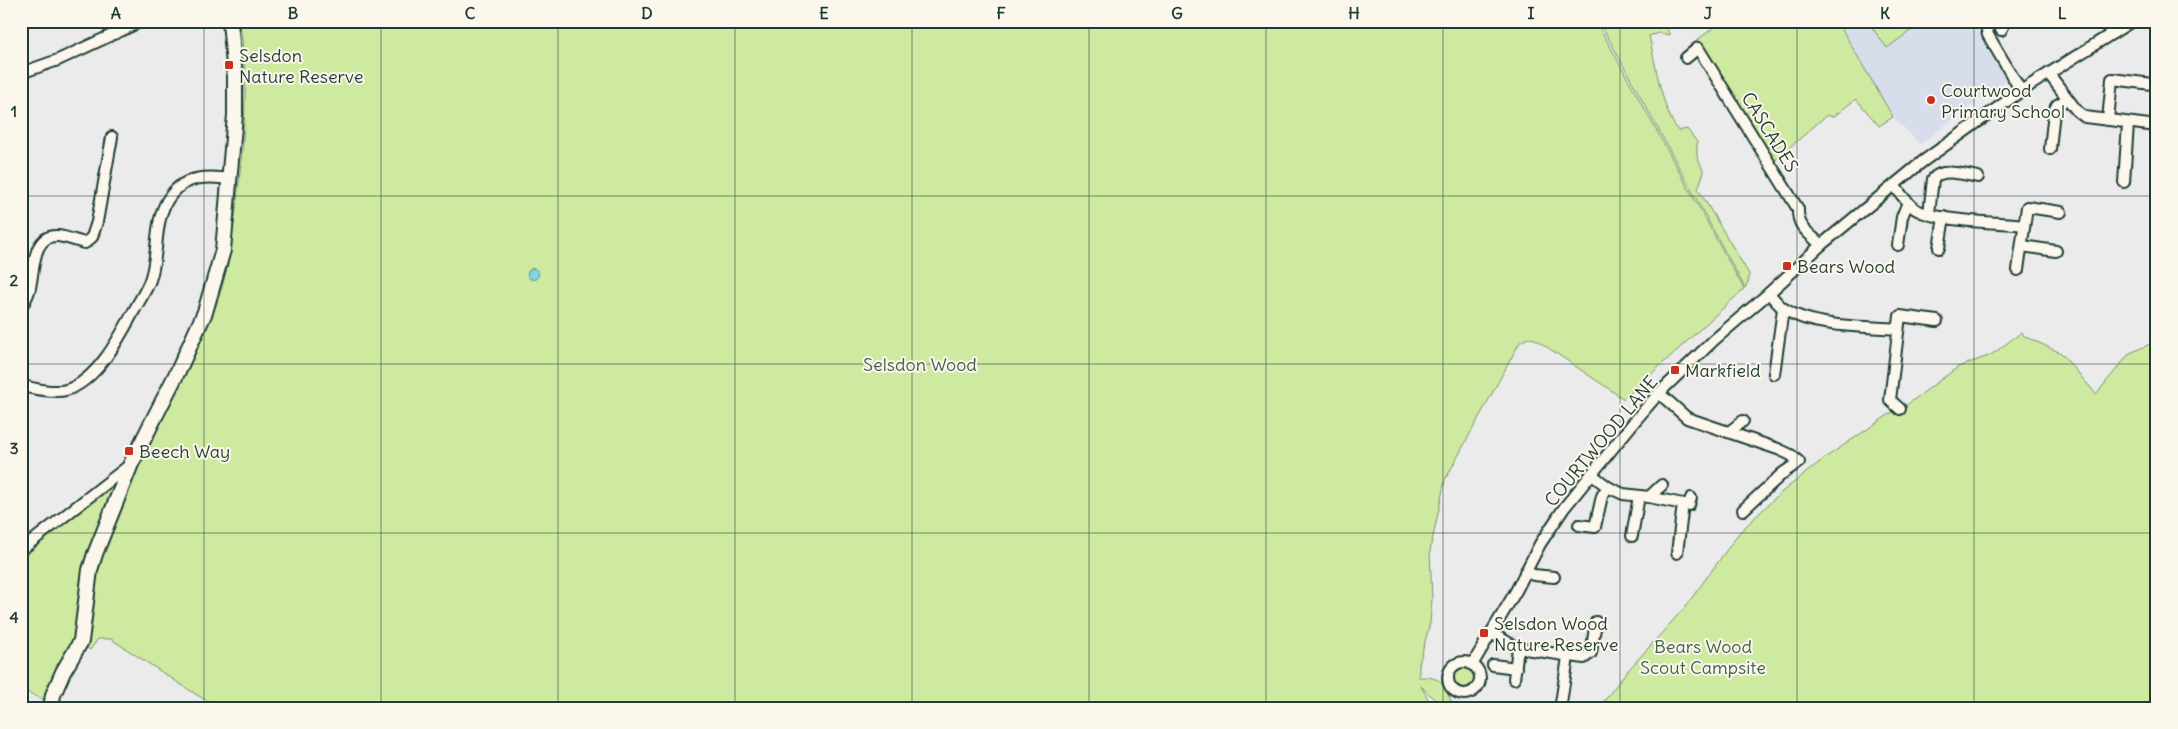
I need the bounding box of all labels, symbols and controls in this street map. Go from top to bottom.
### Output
text: A [111,3,121,23]
text: B [288,3,299,23]
text: C [465,3,476,23]
text: D [641,3,653,23]
text: E [819,3,829,23]
text: F [996,3,1006,23]
text: G [1171,3,1183,23]
text: H [1348,3,1360,23]
text: I [1528,3,1535,23]
text: J [1704,3,1713,23]
text: K [1880,3,1890,23]
text: L [2058,3,2067,23]
place label: Selsdon Nature Reserve [239,44,363,88]
marker: Selsdon Nature Reserve [223,59,235,71]
place label: Courtwood Primary School [1941,79,2065,123]
street label: CASCADES [1736,88,1804,176]
marker: Courtwood Primary School [1925,94,1937,106]
text: 1 [11,101,17,121]
place label: Bears Wood [1797,255,1896,278]
marker: Bears Wood [1781,260,1793,272]
text: 2 [10,270,19,290]
park label: Selsdon Wood [863,353,977,376]
place label: Markfield [1685,359,1761,382]
marker: Markfield [1669,364,1681,376]
street label: COURTWOOD LANE [1540,371,1662,511]
text: 3 [9,438,19,458]
place label: Beech Way [139,440,230,463]
marker: Beech Way [123,445,135,457]
text: 4 [9,607,19,627]
place label: Selsdon Wood Nature Reserve [1494,612,1618,656]
marker: Selsdon Wood Nature Reserve [1478,627,1490,639]
park label: Bears Wood Scout Campsite [1640,635,1766,679]

